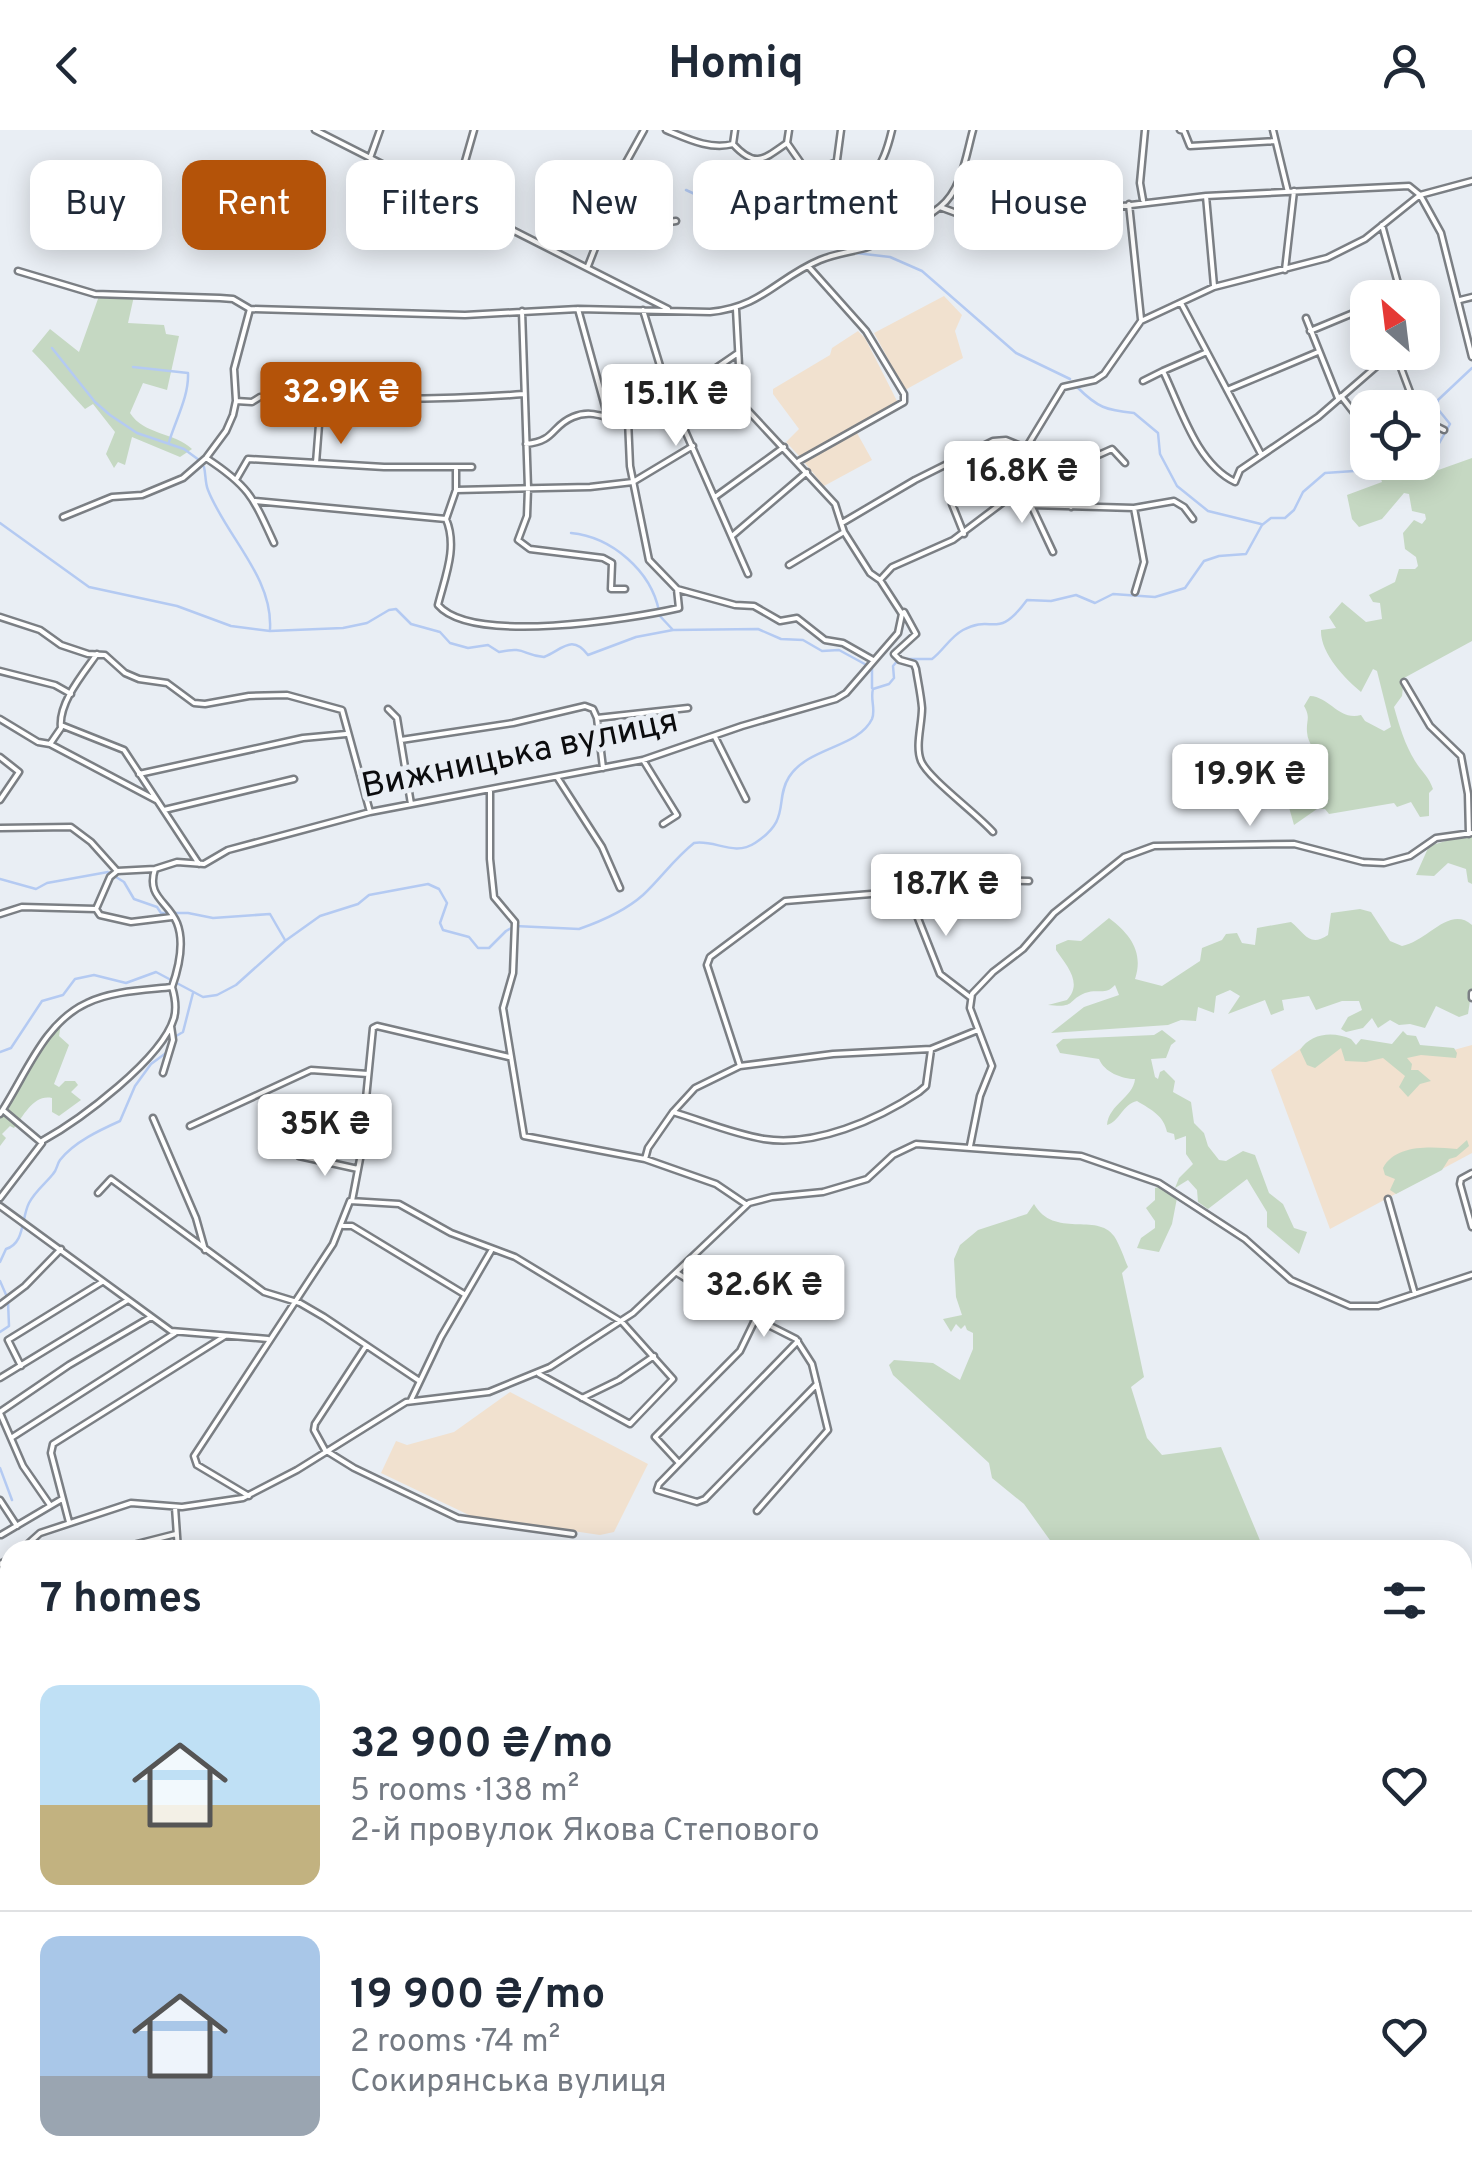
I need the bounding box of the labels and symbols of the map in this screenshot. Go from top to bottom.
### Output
north arrow [1350,280,1440,370]
pin: 32.9K ₴ [249,362,433,447]
pin: 15.1K ₴ [584,364,768,449]
pin: 16.8K ₴ [930,441,1114,526]
street label: Вижницька вулиця [358,700,682,810]
pin: 19.9K ₴ [1158,744,1342,829]
pin: 18.7K ₴ [854,854,1038,939]
pin: 35K ₴ [255,1094,395,1179]
pin: 32.6K ₴ [672,1255,856,1340]

